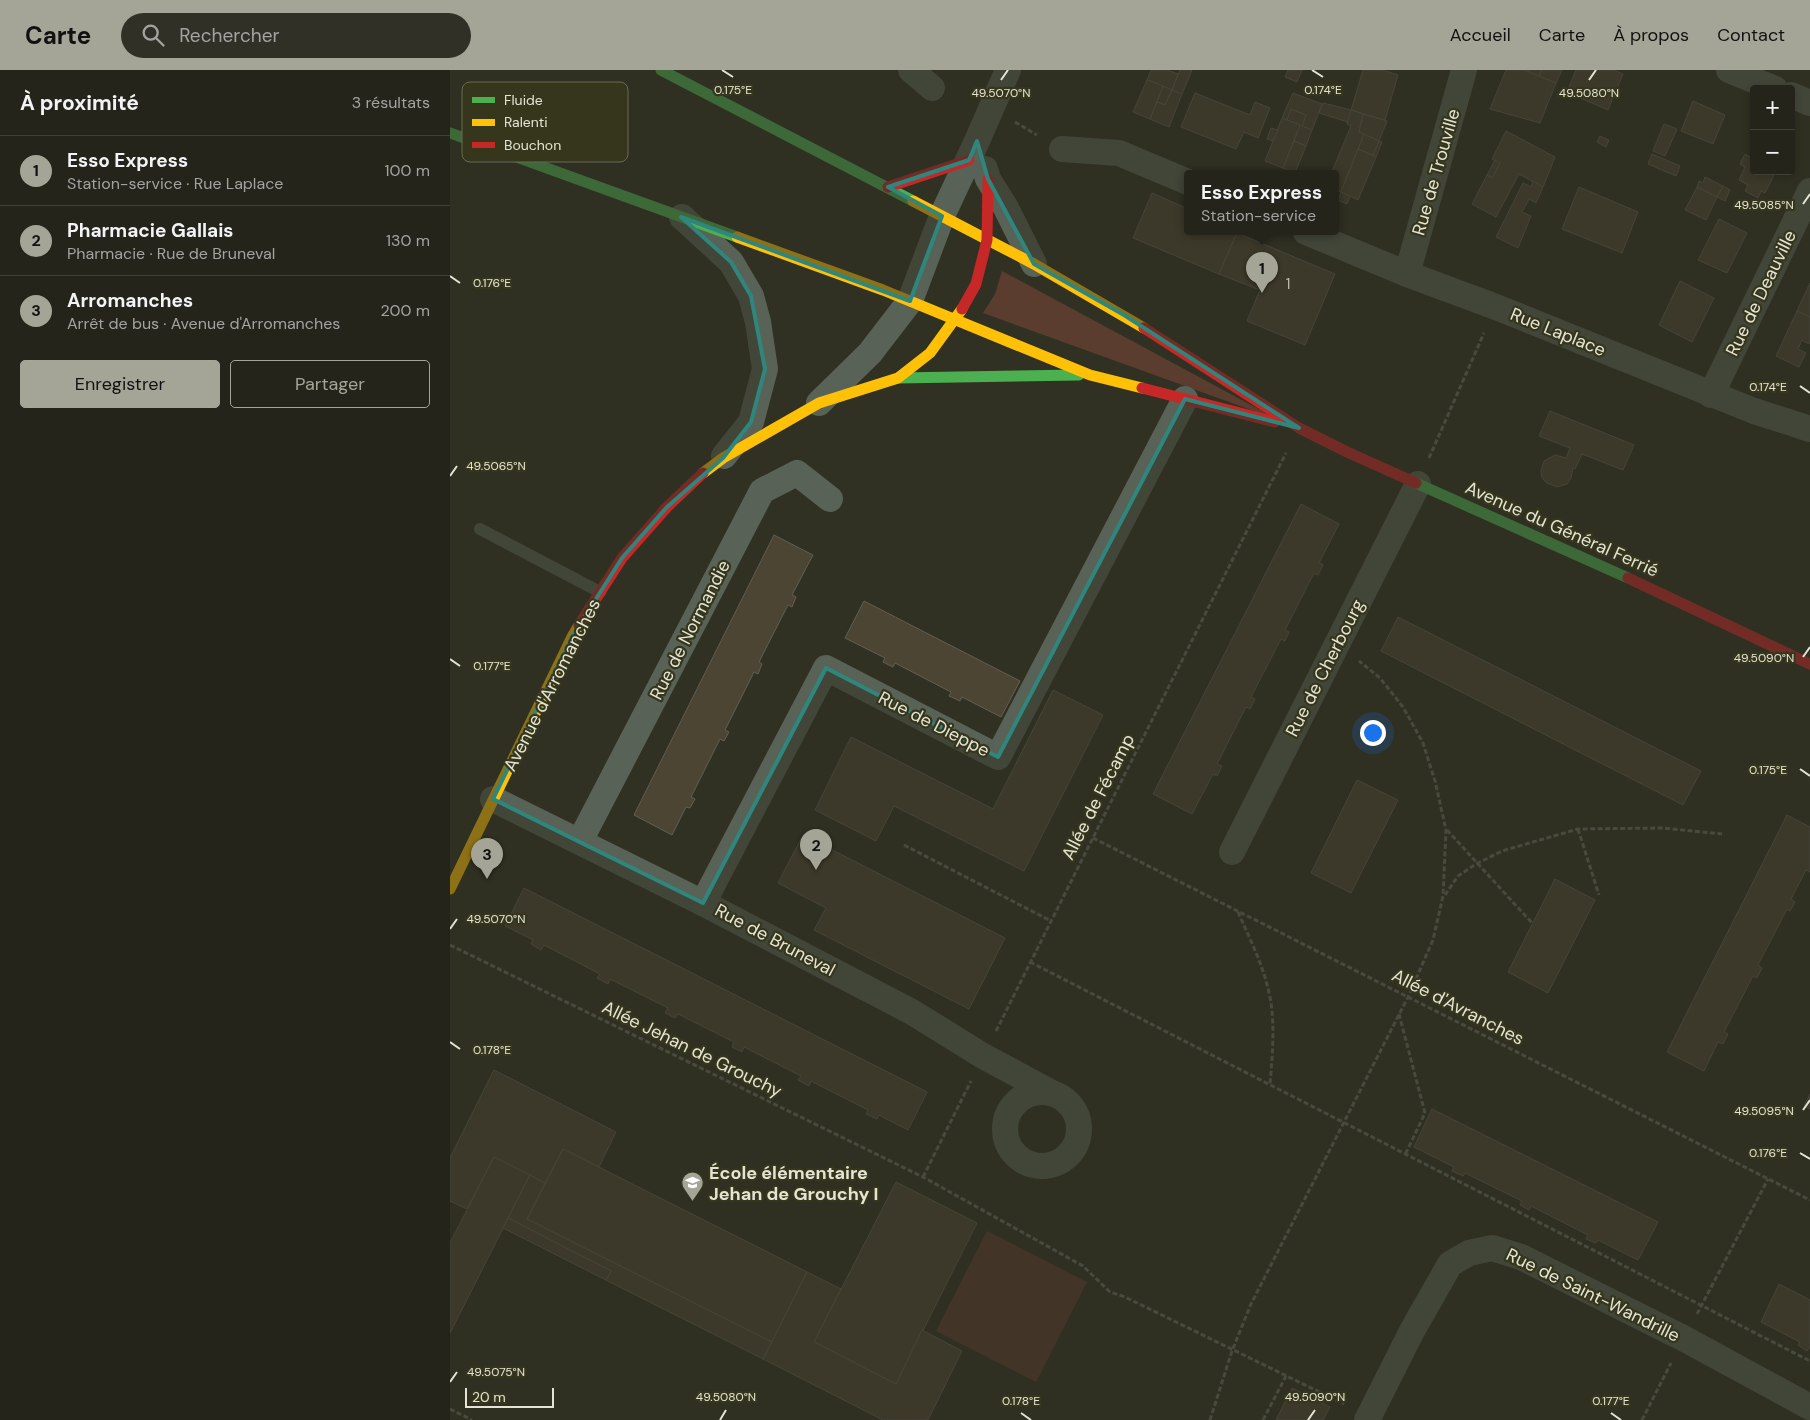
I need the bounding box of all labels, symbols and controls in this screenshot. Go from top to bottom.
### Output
search box [121,13,471,58]
text: Carte [25,20,91,51]
icon: search [139,21,167,49]
text: Rechercher [179,23,280,48]
text: Accueil [1450,23,1511,47]
text: Carte [1539,23,1585,47]
text: À propos [1613,23,1689,47]
text: Contact [1717,23,1785,47]
legend [462,82,628,162]
text: 0.175°E [714,82,752,98]
text: 0.174°E [1304,82,1342,98]
text: 49.5070°N [971,85,1031,101]
text: 49.5080°N [1559,85,1619,101]
map controls [1750,85,1795,175]
button: + [1750,85,1795,130]
text: À proximité [20,89,139,117]
text: Fluide [504,91,543,109]
text: 3 résultats [352,92,430,113]
street label: Rue de Trouville [1406,106,1466,238]
text: Ralenti [504,113,548,131]
button: − [1750,130,1795,175]
text: Bouchon [504,136,561,154]
text: Esso Express [67,148,188,173]
text: 1 [33,160,39,181]
text: 100 m [385,160,430,181]
popup [1184,170,1339,235]
text: Station-service · Rue Laplace [67,173,283,194]
text: Esso Express [1201,180,1322,205]
text: 49.5085°N [1734,197,1794,213]
text: Station-service [1201,205,1316,226]
text: Pharmacie Gallais [67,218,233,243]
street label: Rue de Deauville [1720,226,1802,360]
text: 2 [31,230,41,251]
text: 130 m [386,230,430,251]
text: Pharmacie · Rue de Bruneval [67,243,275,264]
pin: 1 [1246,252,1278,293]
house number: 1 [1286,274,1290,294]
text: 0.176°E [473,275,511,291]
text: Arromanches [67,288,193,313]
text: 3 [31,300,41,321]
text: 200 m [381,300,430,321]
street label: Rue Laplace [1507,302,1609,362]
text: Arrêt de bus · Avenue d'Arromanches [67,313,340,334]
button: Enregistrer [20,360,220,408]
button: Partager [230,360,430,408]
text: 0.174°E [1749,379,1787,395]
text: 49.5065°N [466,458,526,474]
street label: Avenue du Général Ferrié [1461,475,1663,583]
street label: Rue de Normandie [644,556,736,704]
street label: Avenue d'Arromanches [498,595,606,775]
street label: Rue de Cherbourg [1280,595,1370,741]
text: 49.5090°N [1734,650,1794,666]
text: 0.177°E [473,658,511,674]
street label: Rue de Dieppe [874,686,994,762]
your location [1360,720,1386,746]
street label: Allée de Fécamp [1056,730,1140,864]
text: 0.175°E [1749,762,1787,778]
pin: 2 [800,829,832,870]
pin: 3 [471,838,503,879]
street label: Rue de Bruneval [711,898,839,982]
text: 49.5070°N [466,911,526,927]
street label: Allée d'Avranches [1388,963,1528,1051]
street label: Allée Jehan de Grouchy [598,995,786,1103]
text: 0.178°E [473,1042,511,1058]
text: 49.5095°N [1734,1103,1794,1119]
text: 0.176°E [1749,1145,1787,1161]
place label: École élémentaire Jehan de Grouchy I [709,1161,878,1206]
school or university icon: École élémentaire Jehan de Grouchy I [681,1171,705,1202]
street label: Rue de Saint-Wandrille [1502,1242,1684,1348]
text: 49.5075°N [467,1364,525,1380]
scale bar [465,1385,554,1408]
text: 20 m [472,1388,506,1406]
text: 49.5080°N [696,1389,756,1405]
text: 49.5090°N [1285,1389,1345,1405]
text: 0.178°E [1002,1393,1040,1409]
text: 0.177°E [1592,1393,1630,1409]

